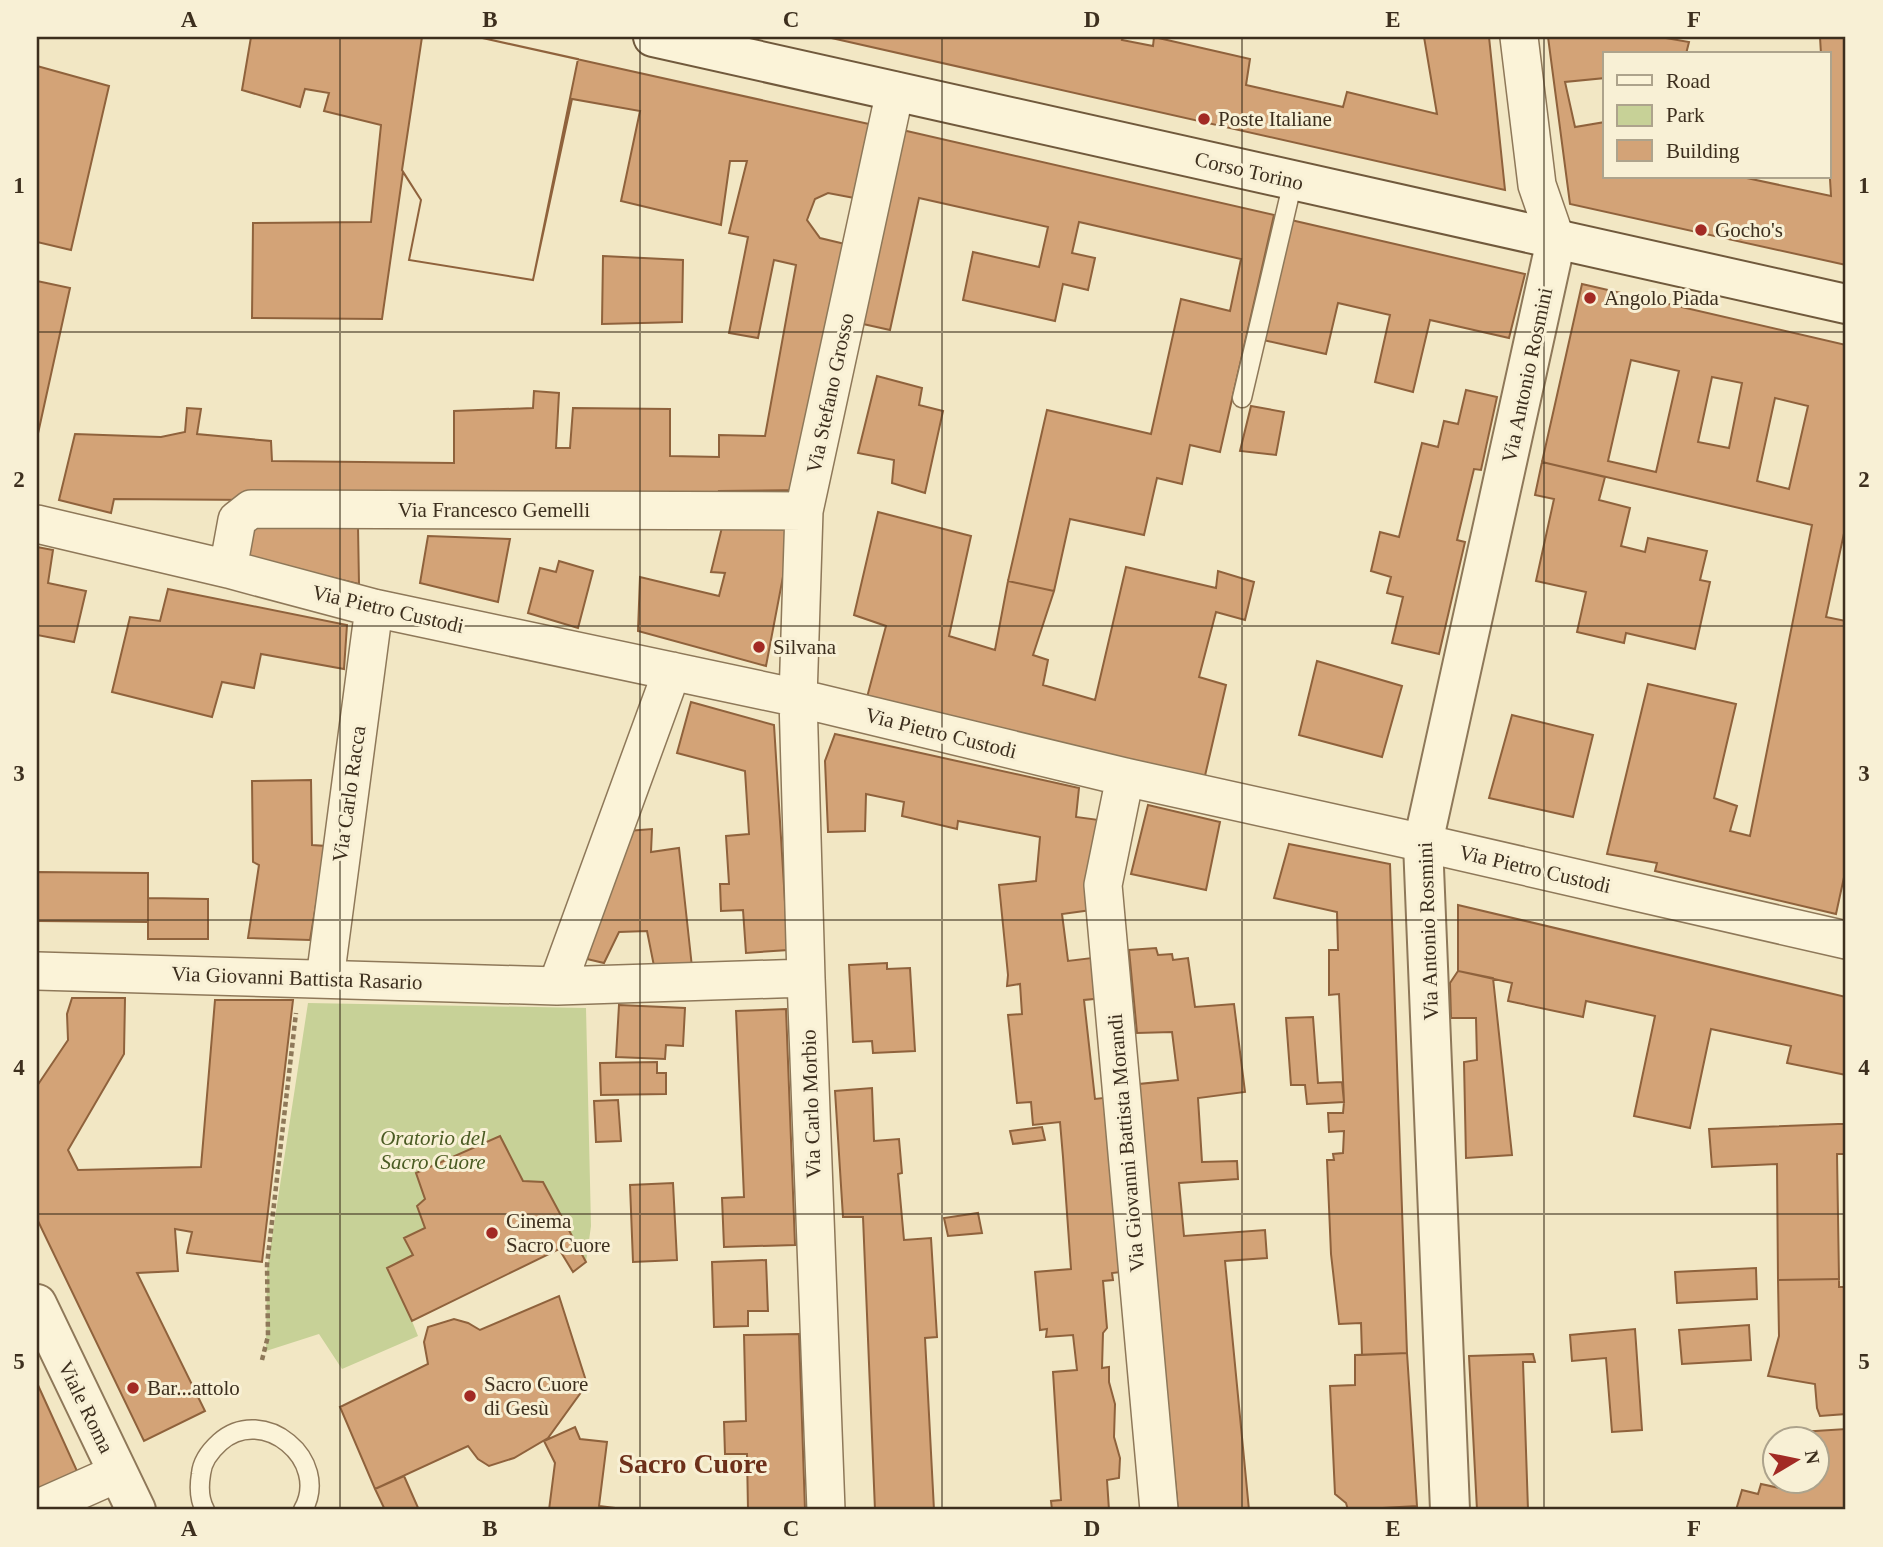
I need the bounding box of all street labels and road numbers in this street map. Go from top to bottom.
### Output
street label: Corso Torino [1192,147,1306,195]
street label: Via Antonio Rosmini [1497,285,1557,465]
street label: Via Stefano Grosso [801,311,859,475]
street label: Via Francesco Gemelli [398,498,590,522]
street label: Via Pietro Custodi [310,580,466,638]
street label: Via Pietro Custodi [863,703,1019,763]
street label: Via Carlo Racca [328,724,371,864]
street label: Via Pietro Custodi [1457,840,1613,898]
street label: Via Antonio Rosmini [1413,841,1443,1021]
street label: Via Giovanni Battista Rasario [171,962,423,994]
street label: Via Giovanni Battista Morandi [1103,1013,1149,1273]
street label: Via Carlo Morbio [796,1029,826,1179]
street label: Viale Roma [53,1357,119,1458]

